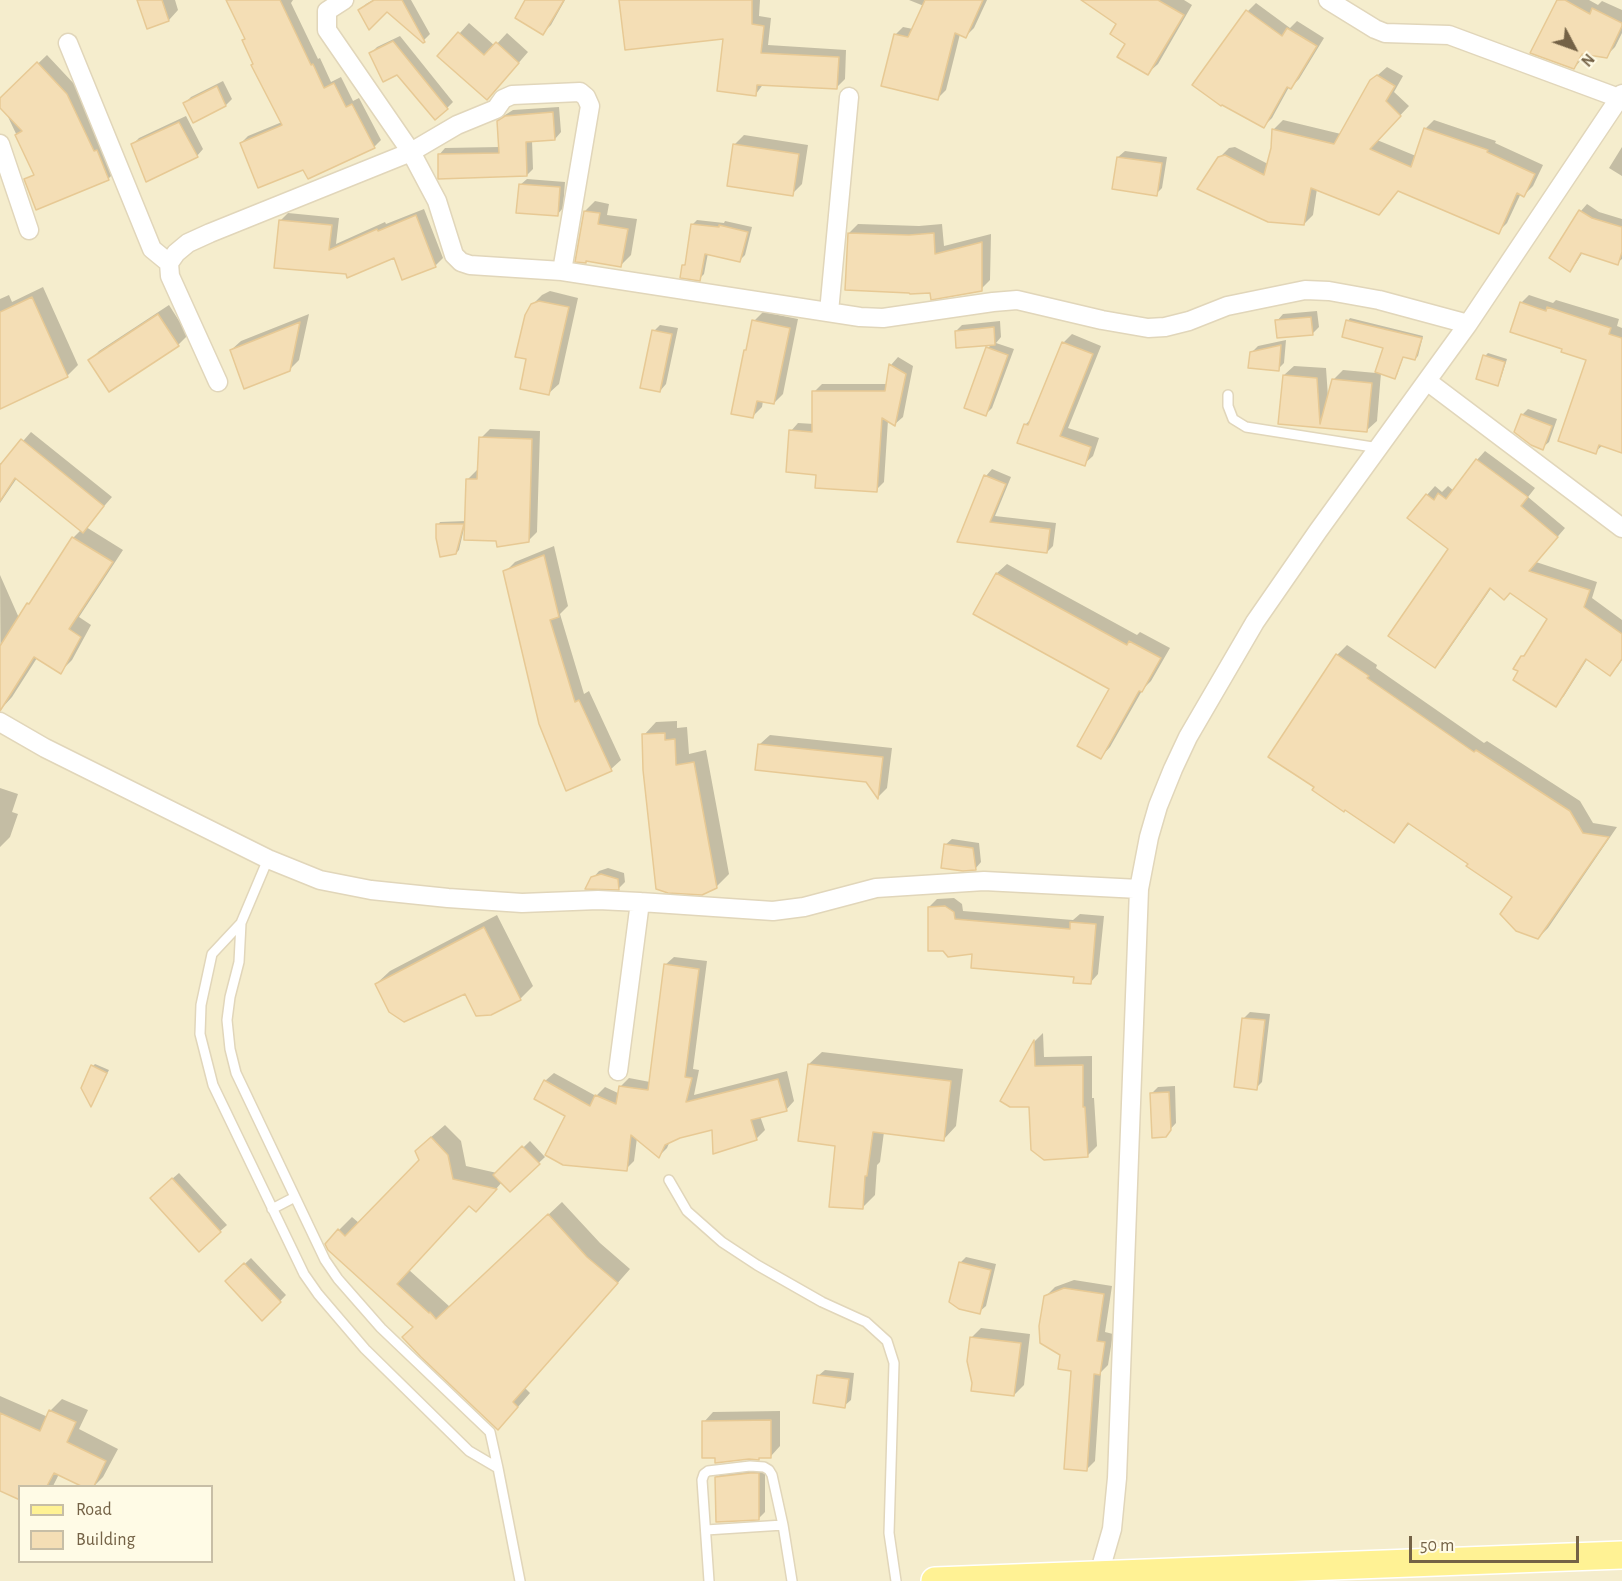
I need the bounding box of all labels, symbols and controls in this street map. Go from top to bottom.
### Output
north arrow [1544,18,1604,78]
text: N [1578,50,1597,69]
legend [18,1485,213,1563]
text: Road [76,1501,112,1519]
scale bar [1412,1524,1582,1562]
text: Building [76,1531,135,1549]
text: 50 m [1420,1537,1454,1555]

